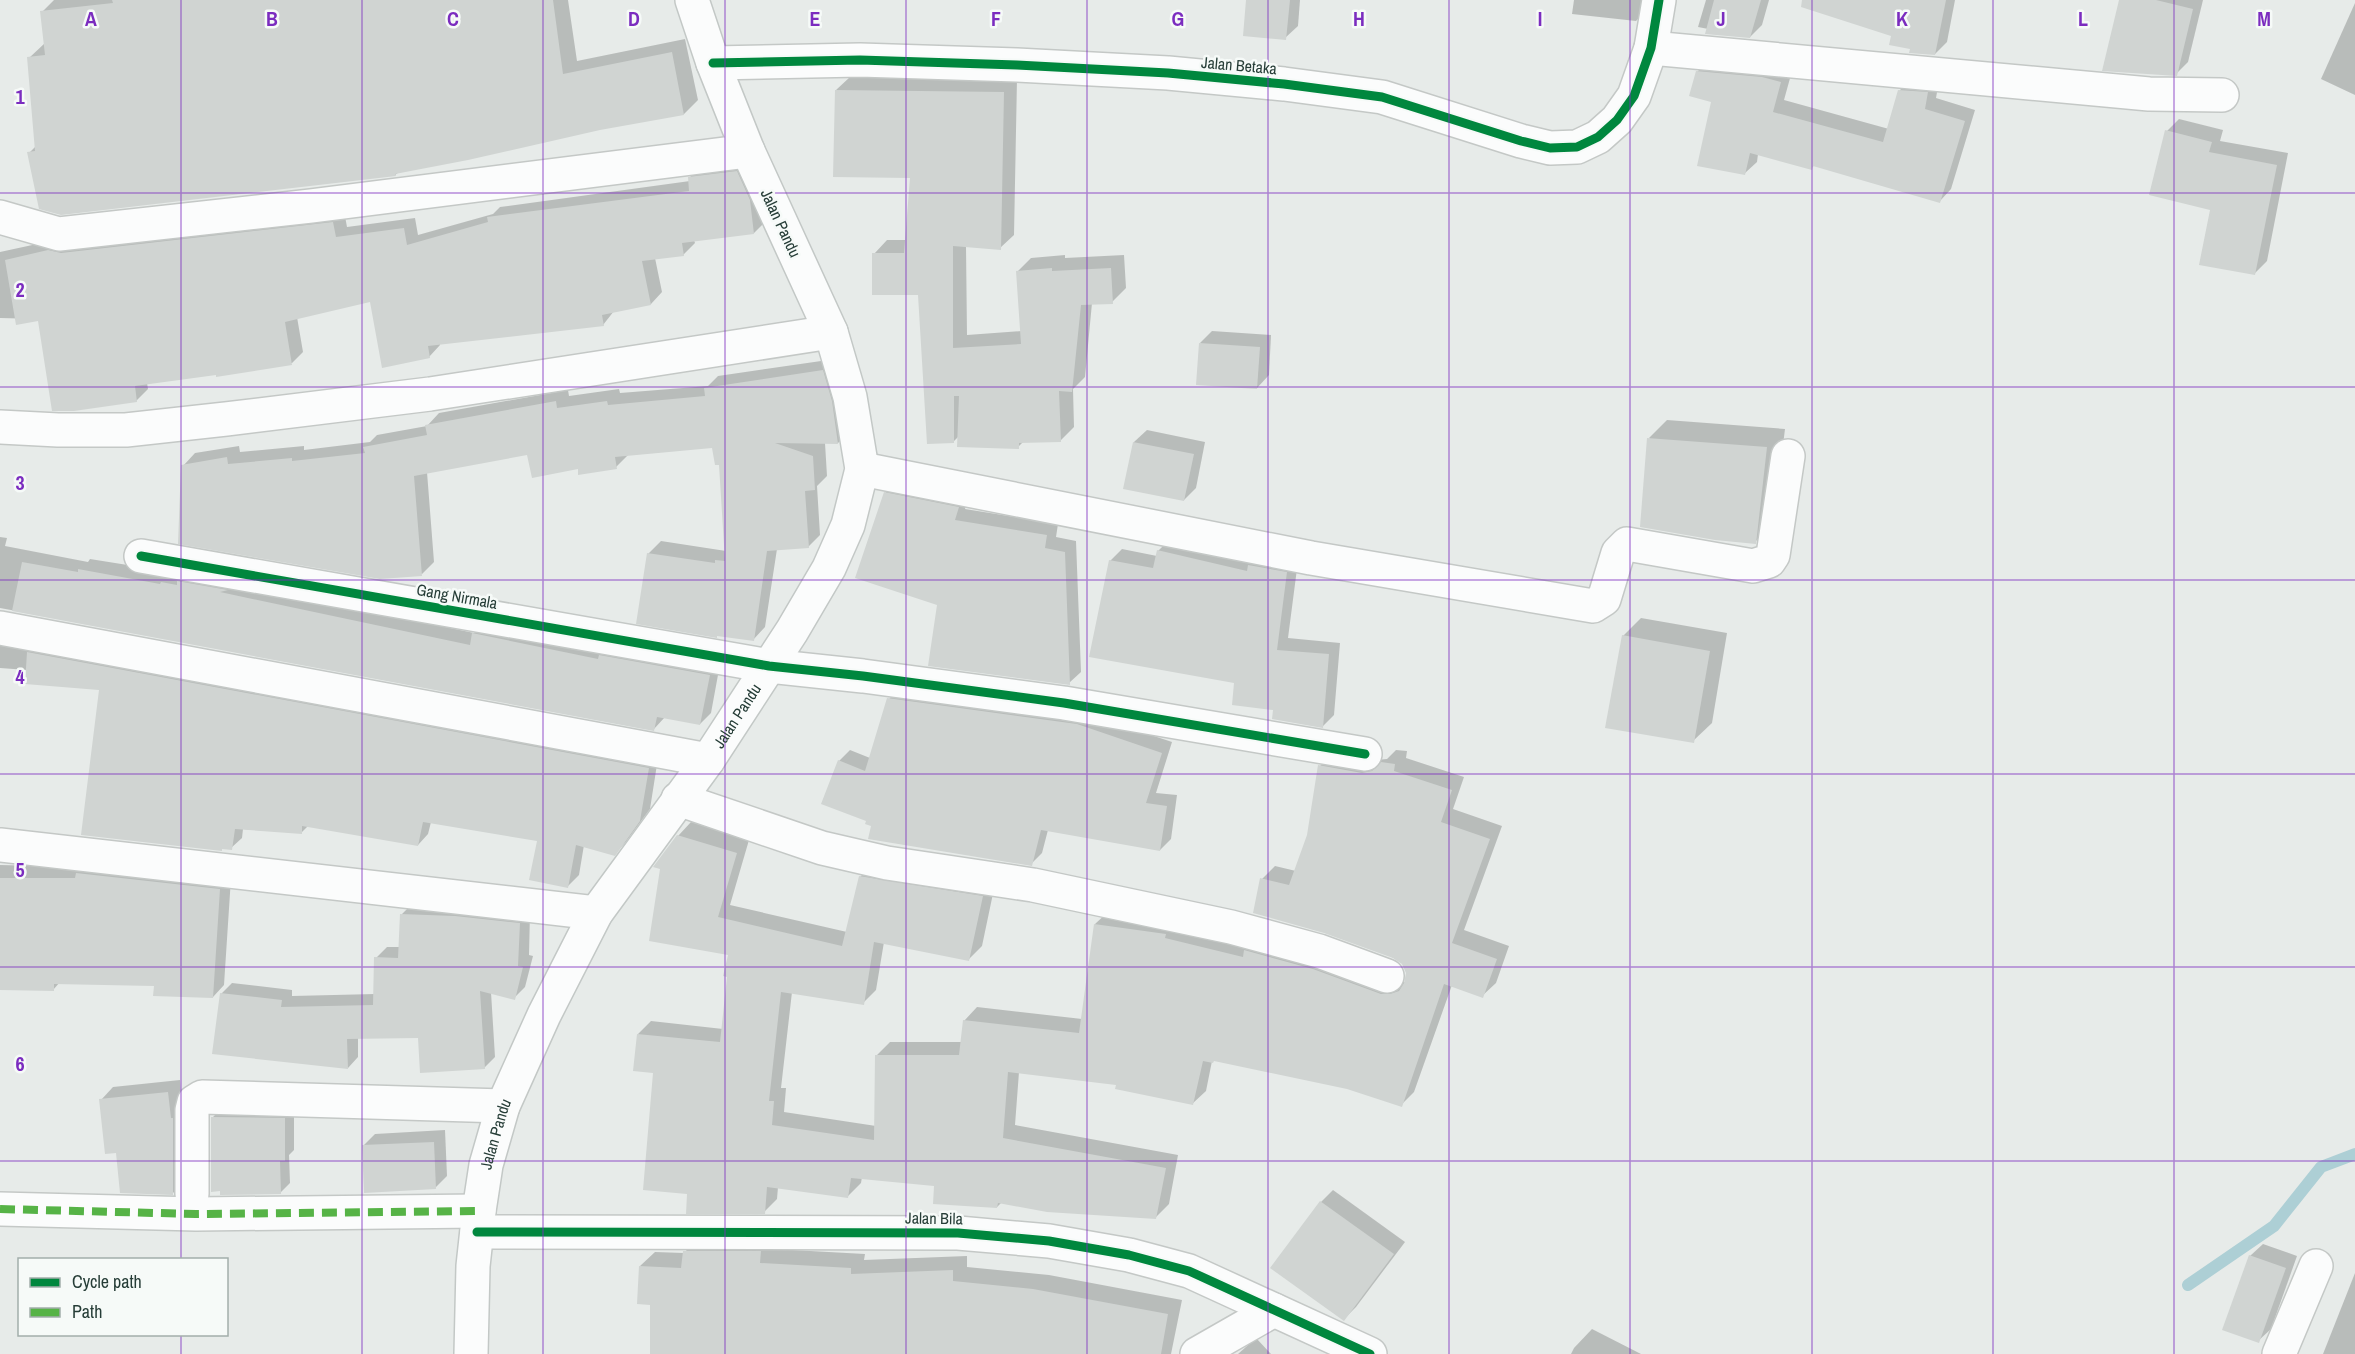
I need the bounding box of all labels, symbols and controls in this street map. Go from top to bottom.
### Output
text: A [85,5,97,32]
text: B [266,5,278,32]
text: C [447,5,459,32]
text: D [628,5,640,32]
text: E [810,5,821,32]
text: F [991,5,1001,32]
text: G [1172,5,1184,32]
text: H [1353,5,1365,32]
text: I [1538,5,1542,32]
text: J [1716,5,1726,32]
text: K [1896,5,1908,32]
text: L [2078,5,2088,32]
text: M [2257,5,2271,32]
street label: Jalan Betaka [1200,51,1278,79]
text: 1 [15,83,25,110]
street label: Jalan Pandu [756,185,806,261]
text: 2 [15,276,25,303]
text: 3 [15,469,25,496]
street label: Gang Nirmala [415,578,500,614]
text: 4 [15,663,25,690]
street label: Jalan Pandu [708,679,766,752]
text: 5 [15,856,25,883]
text: 6 [15,1050,25,1077]
street label: Jalan Pandu [474,1095,516,1171]
street label: Jalan Bila [905,1206,964,1230]
legend [18,1258,228,1336]
text: Cycle path [72,1269,142,1294]
text: Path [72,1299,102,1324]

